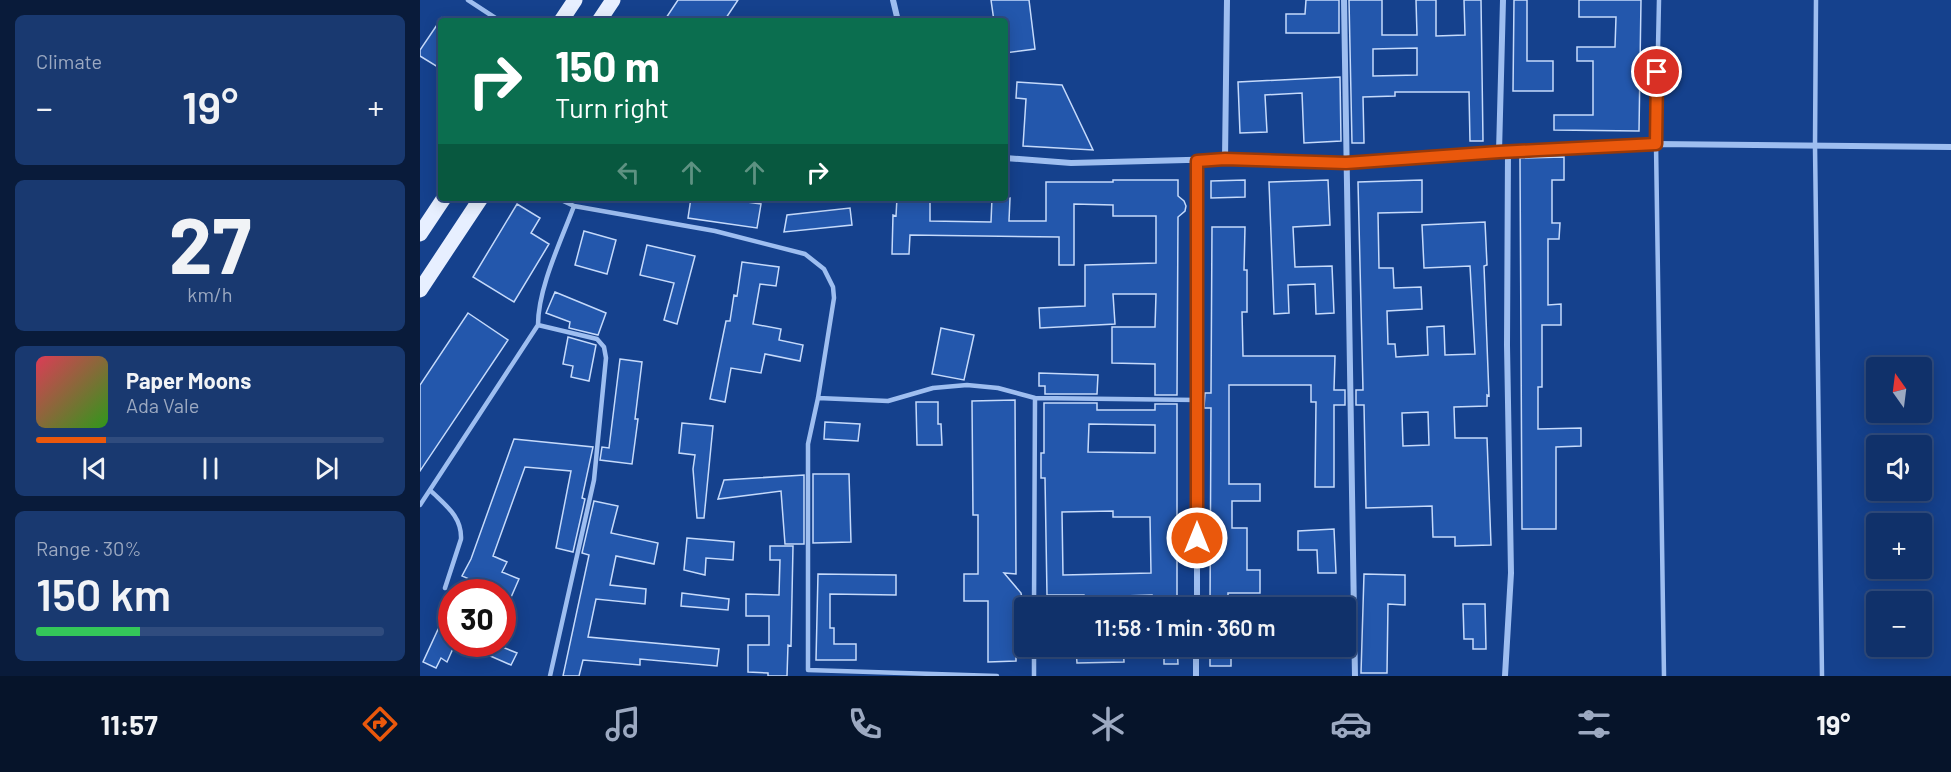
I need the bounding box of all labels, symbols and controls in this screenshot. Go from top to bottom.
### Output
text: 150 m [555,40,660,90]
icon: right [456,42,534,120]
pin [1631,46,1682,97]
text: Climate [36,49,102,73]
icon: arrive [1640,55,1673,88]
text: 19° [182,79,238,133]
text: − [36,87,53,127]
text: + [368,87,384,127]
text: Turn right [555,91,669,123]
icon: left [612,156,645,189]
icon: ahead [675,156,708,189]
icon: ahead [738,156,771,189]
icon: right [801,156,834,189]
text: 27 [169,196,251,290]
text: km/h [187,282,233,306]
north arrow [1866,357,1932,423]
map controls [1866,357,1932,657]
text: Paper Moons [126,367,251,393]
text: Ada Vale [126,393,199,417]
button: sound [1866,435,1932,501]
icon: previous [78,452,111,485]
icon: pause [194,452,227,485]
icon: next [310,452,343,485]
position arrow [1165,506,1229,570]
button: + [1866,513,1932,579]
text: Range · 30% [36,536,141,560]
text: 150 km [36,566,171,620]
speed limit sign: 30 [438,579,516,657]
button: − [1866,591,1932,657]
text: 11:58 · 1 min · 360 m [1095,614,1275,640]
icon: directions [359,703,401,745]
icon: music [602,703,644,745]
icon: phone [844,703,886,745]
icon: climate [1087,703,1129,745]
icon: car [1330,703,1372,745]
icon: filters [1573,703,1615,745]
text: 11:57 [100,708,158,740]
text: 19° [1816,708,1850,740]

